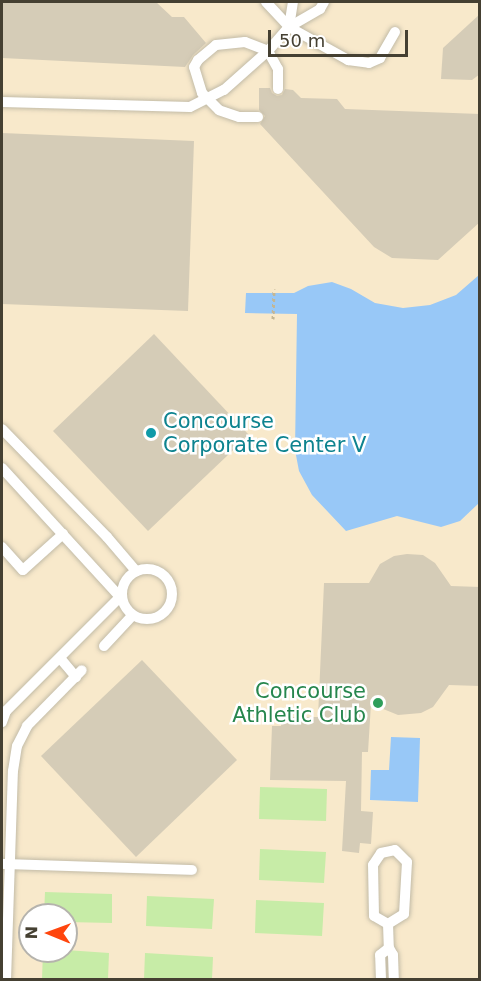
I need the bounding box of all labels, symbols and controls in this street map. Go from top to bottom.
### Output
scale bar [271,18,410,56]
text: 50 m [279,30,325,51]
place label: Concourse Corporate Center V [163,408,366,458]
marker: Concourse Corporate Center V [144,426,158,440]
place label: Concourse Athletic Club [232,678,366,728]
marker: Concourse Athletic Club [371,696,385,710]
north arrow [18,903,78,963]
text: N [22,926,41,940]

